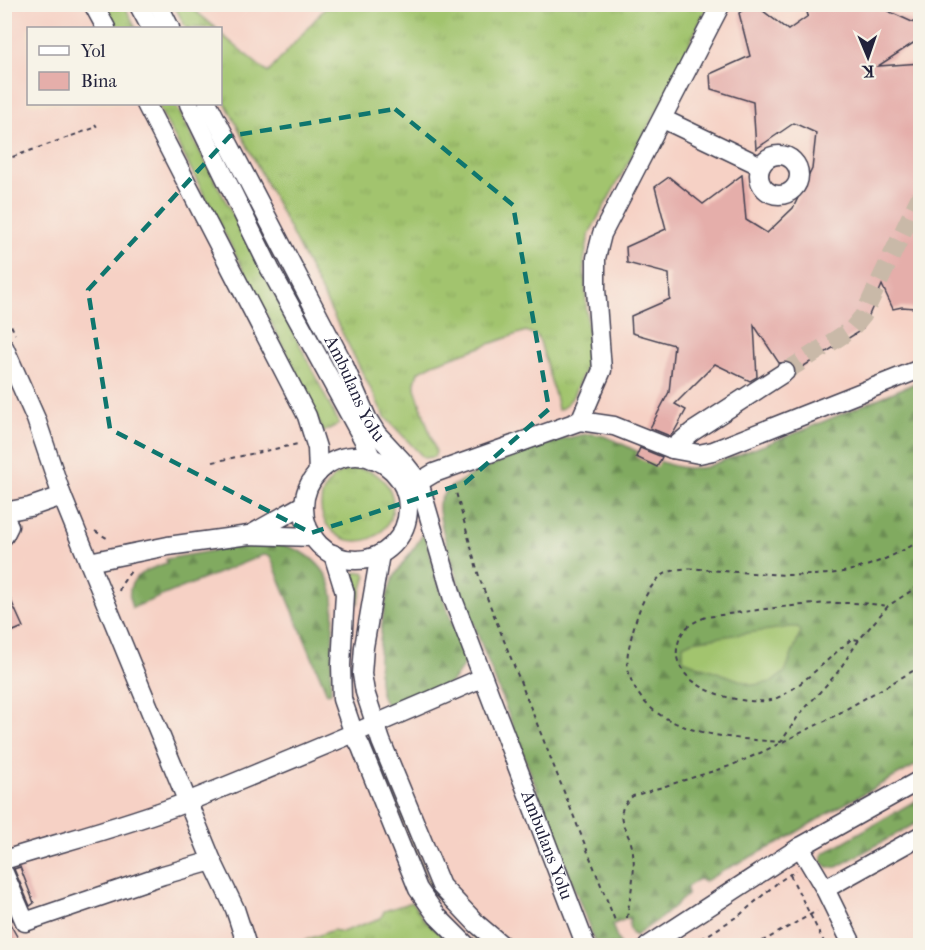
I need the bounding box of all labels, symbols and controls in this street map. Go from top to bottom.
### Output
legend [27,27,222,105]
north arrow [838,27,898,87]
text: Yol [80,41,106,62]
text: K [861,62,875,81]
text: Bina [81,71,117,92]
street label: Ambulans Yolu [320,331,389,446]
street label: Ambulans Yolu [517,787,578,902]

